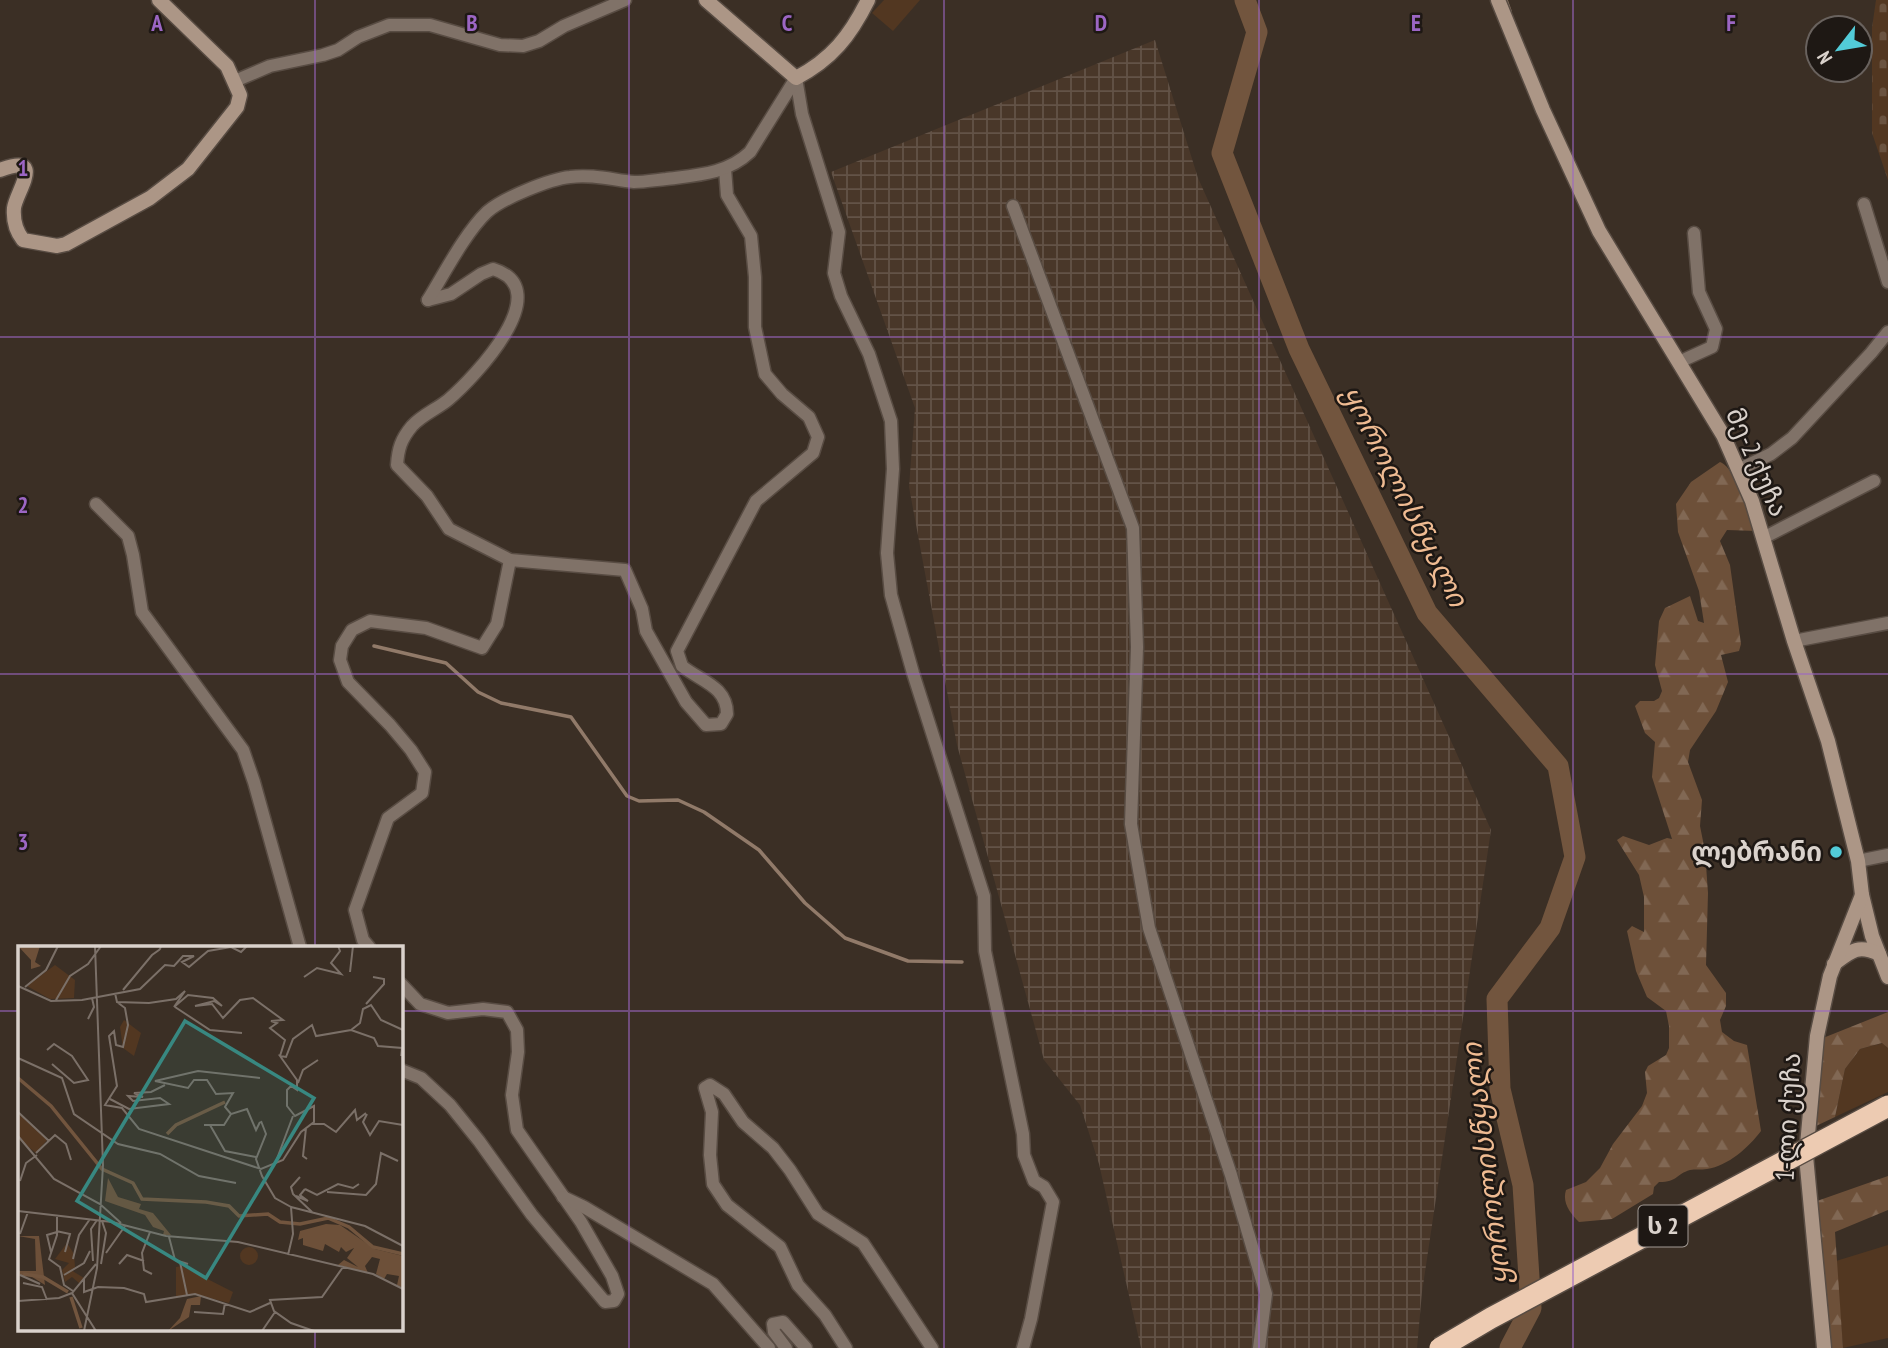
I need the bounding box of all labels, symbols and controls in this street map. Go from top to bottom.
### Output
text: A [150,8,163,37]
text: B [466,8,478,37]
text: C [782,8,793,37]
text: D [1095,8,1107,37]
text: E [1411,8,1421,37]
text: F [1726,8,1736,37]
north arrow [1804,14,1874,84]
text: N [1811,47,1837,68]
text: 1 [18,153,29,182]
water label: ყოროლისწყალი [1334,379,1478,614]
street label: მე-2 ქუჩა [1719,402,1796,522]
text: 2 [18,490,29,519]
text: 3 [18,827,29,856]
place label: ლებრანი [1691,835,1822,868]
marker: ლებრანი [1828,844,1844,860]
inset map [18,946,402,1330]
water label: ყოროლისწყალი [1452,1039,1519,1287]
street label: 1-ლი ქუჩა [1768,1052,1807,1182]
road number: ს 2 [1638,1206,1688,1246]

